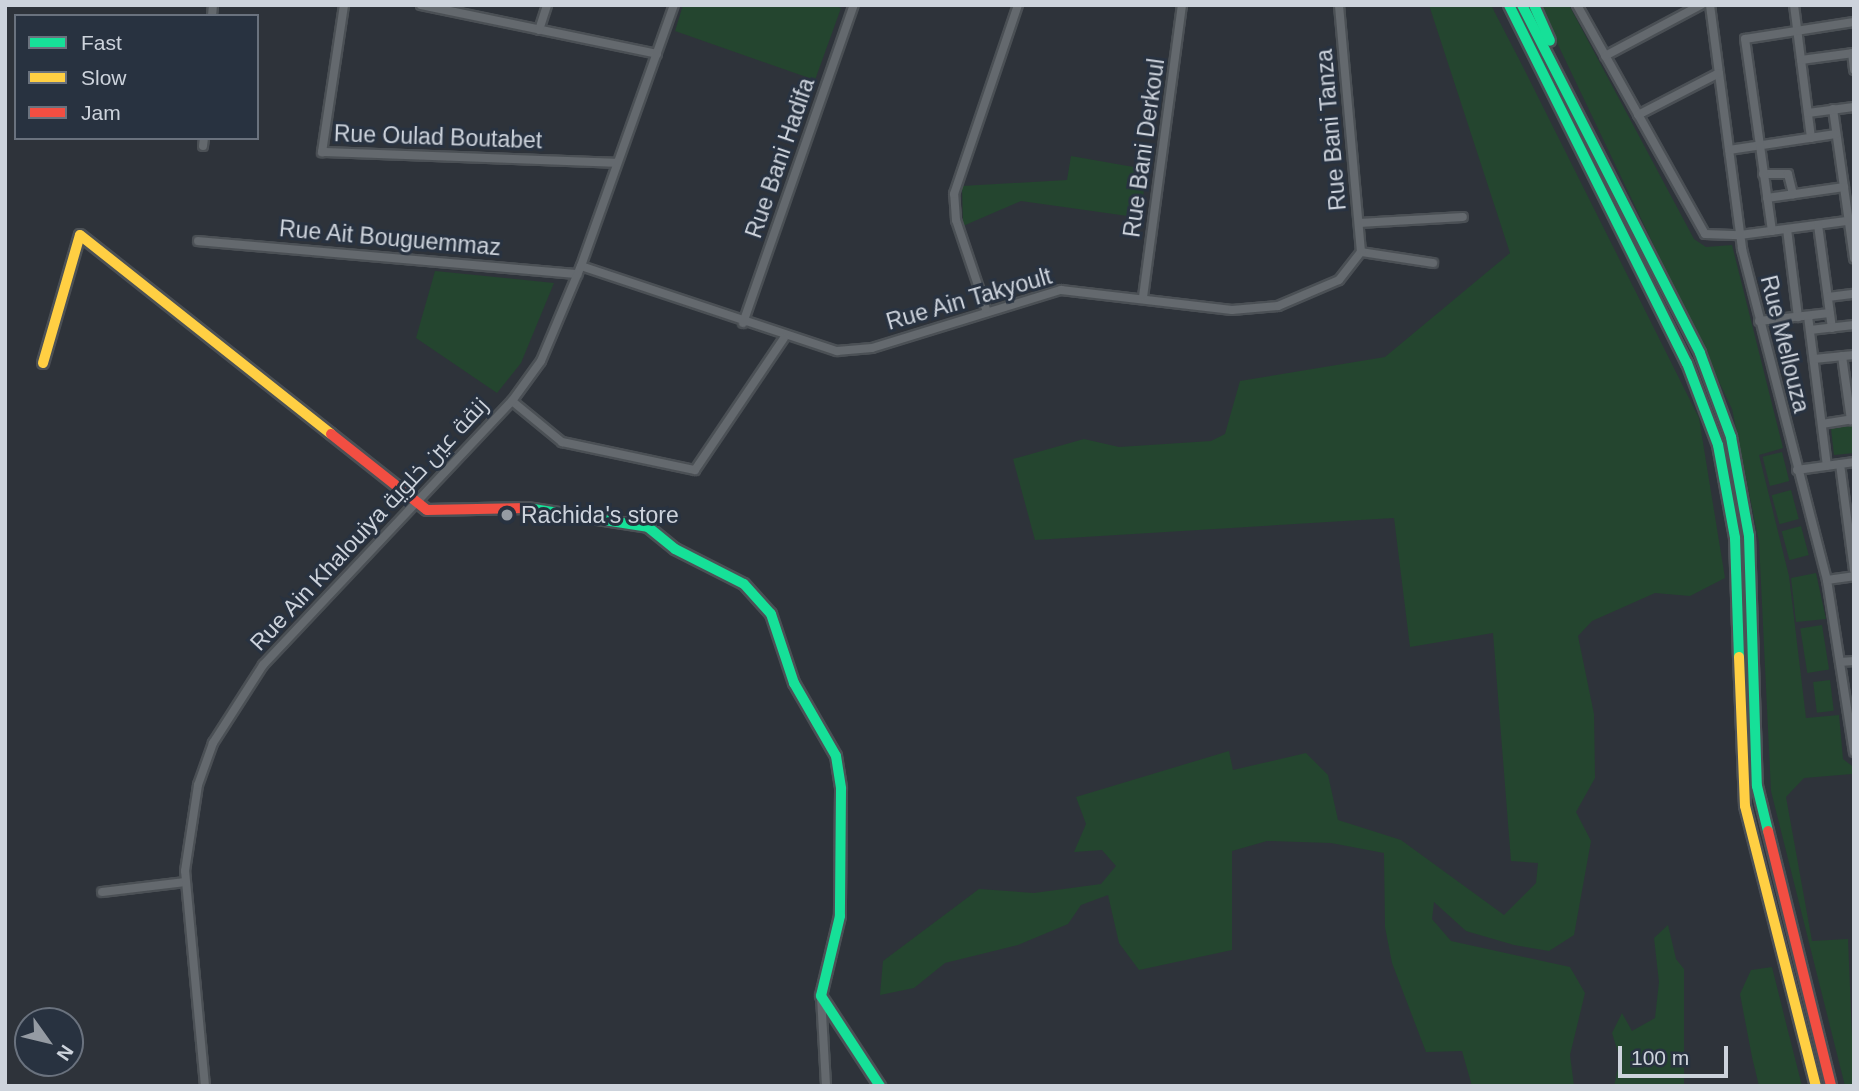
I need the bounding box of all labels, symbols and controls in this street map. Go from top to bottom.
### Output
legend [14,14,259,140]
text: Fast [81,31,122,54]
street label: Rue Bani Tanza [1310,48,1352,212]
street label: Rue Bani Derkoul [1118,57,1170,239]
text: Slow [81,66,127,89]
street label: Rue Bani Hadifa [740,74,820,242]
text: Jam [81,101,121,124]
street label: Rue Oulad Boutabet [333,120,543,154]
street label: Rue Ait Bouguemmaz [277,215,503,261]
street label: Rue Ain Takyoult [882,262,1056,336]
street label: Rue Mellouza [1755,272,1815,416]
street label: Rue Ain Khalouiya زنقة عين خلوية [244,391,494,657]
place label: Rachida's store [521,501,679,529]
marker: Rachida's store [499,507,515,523]
north arrow [14,1007,84,1077]
scale bar [1621,1032,1731,1076]
text: N [53,1041,78,1064]
text: 100 m [1631,1046,1689,1069]

